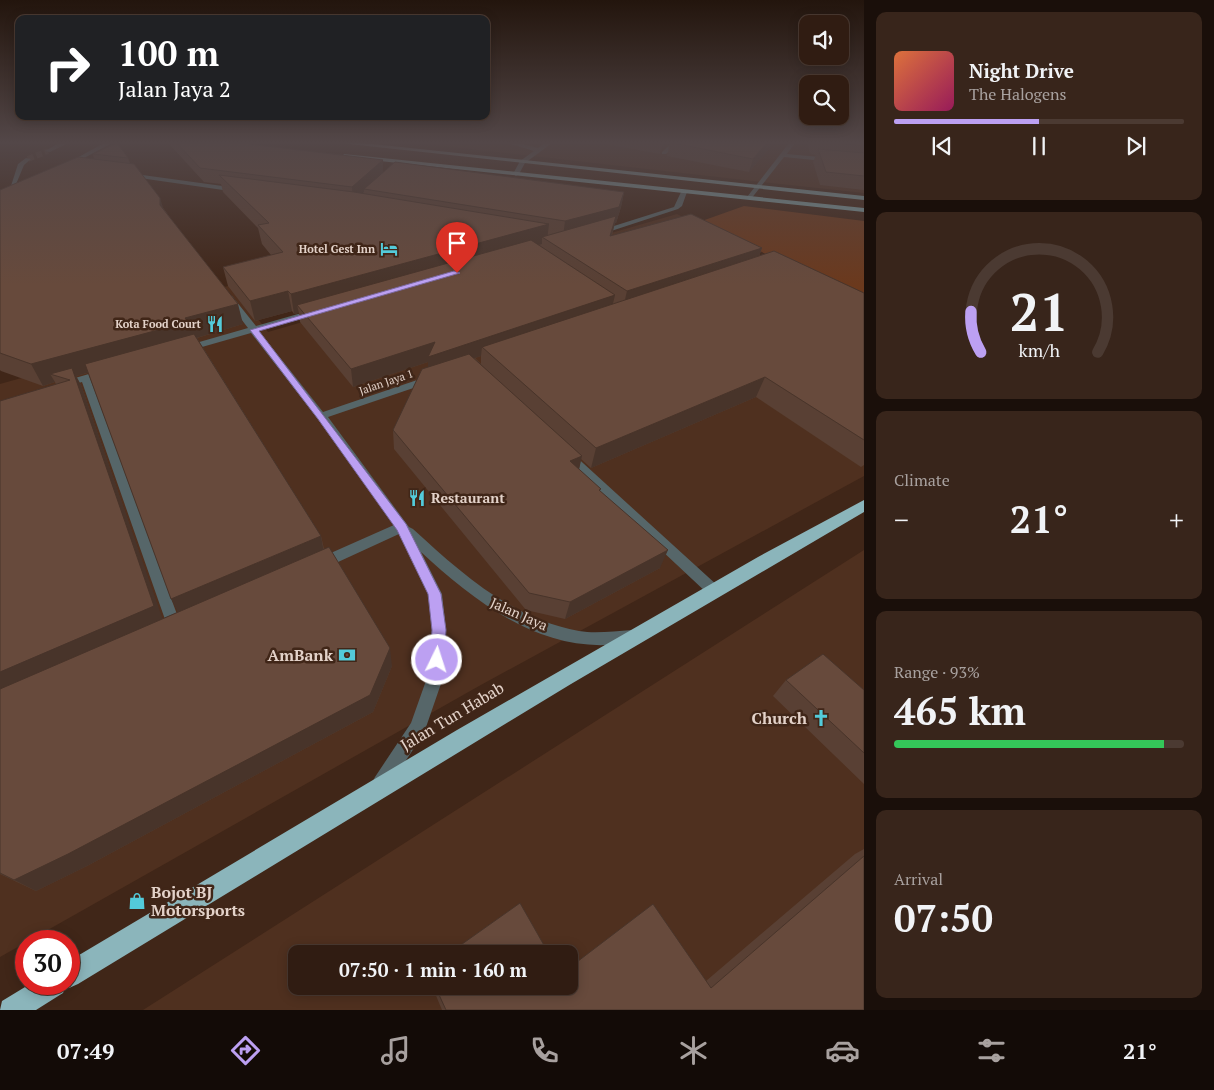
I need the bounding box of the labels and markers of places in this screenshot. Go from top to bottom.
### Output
pin [436,222,478,273]
hotel icon: Hotel Gest Inn [379,239,399,259]
place label: Hotel Gest Inn [299,242,375,256]
restaurant icon: Kota Food Court [205,314,225,334]
place label: Kota Food Court [115,317,202,331]
restaurant icon: Restaurant [407,488,427,508]
place label: Restaurant [431,488,505,507]
place label: AmBank [268,644,334,666]
bank icon: AmBank [337,645,357,665]
place label: Church [751,707,808,729]
church icon: Church [811,708,831,728]
place label: Bojot BJ Motorsports [151,881,245,921]
shop icon: Bojot BJ Motorsports [127,891,147,911]

